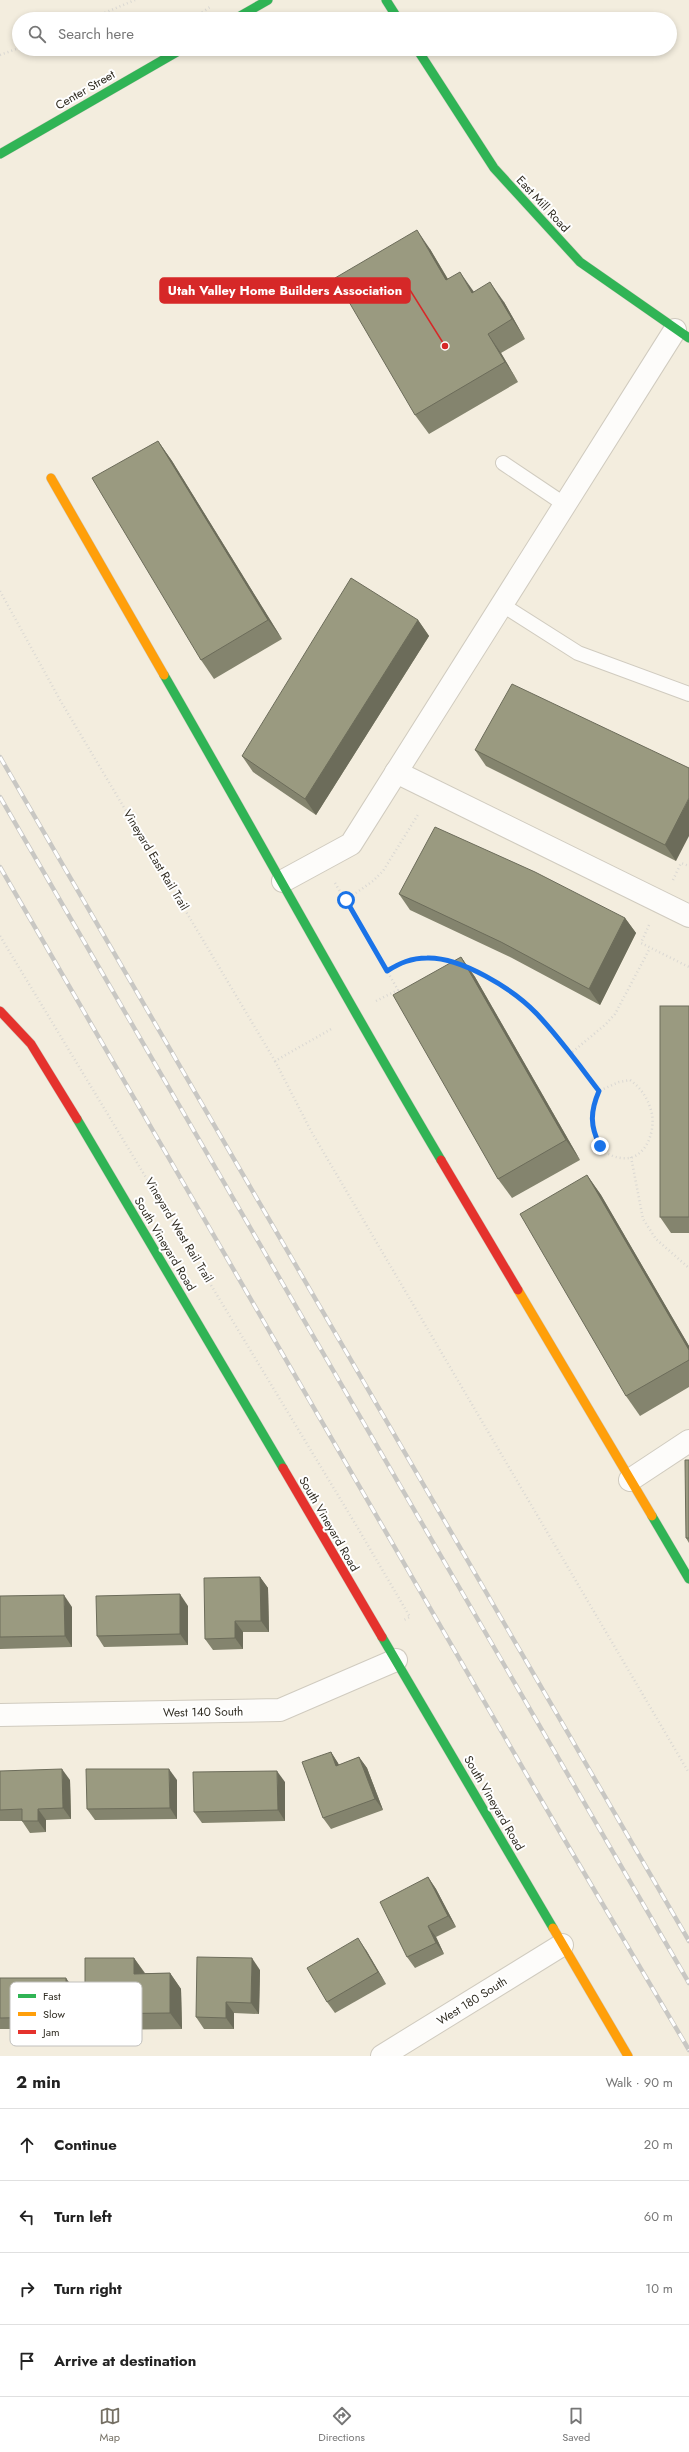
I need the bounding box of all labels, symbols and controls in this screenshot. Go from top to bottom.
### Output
search box [12,12,677,56]
icon: search [26,23,48,45]
text: Search here [58,23,134,45]
street label: Center Street [52,66,118,114]
street label: East Mill Road [512,172,574,236]
callout: Utah Valley Home Builders Association [160,278,410,303]
text: Utah Valley Home Builders Association [168,281,402,300]
street label: Vineyard East Rail Trail [119,806,193,914]
route start [337,891,355,909]
route end [591,1137,609,1155]
street label: Vineyard West Rail Trail [140,1174,218,1286]
street label: South Vineyard Road [130,1193,200,1295]
street label: South Vineyard Road [294,1473,364,1575]
street label: West 140 South [163,1702,243,1722]
street label: South Vineyard Road [459,1752,529,1854]
street label: West 180 South [433,1972,511,2030]
legend [10,1982,142,2046]
text: Fast [43,1988,61,2004]
text: Slow [43,2006,65,2022]
text: Jam [41,2024,60,2040]
text: 2 min [16,2070,61,2094]
text: Walk · 90 m [605,2073,673,2092]
icon: ahead [16,2134,38,2156]
text: Continue [54,2134,117,2156]
text: 20 m [644,2135,673,2154]
icon: left [16,2206,38,2228]
text: Turn left [54,2206,112,2228]
text: 60 m [644,2207,673,2226]
icon: right [16,2278,38,2300]
text: Turn right [54,2278,122,2300]
text: 10 m [645,2279,673,2298]
icon: arrive [16,2350,38,2372]
text: Arrive at destination [54,2350,196,2372]
tab: Map [99,2405,121,2445]
tab: Directions [318,2405,365,2445]
tab: Saved [562,2405,590,2445]

